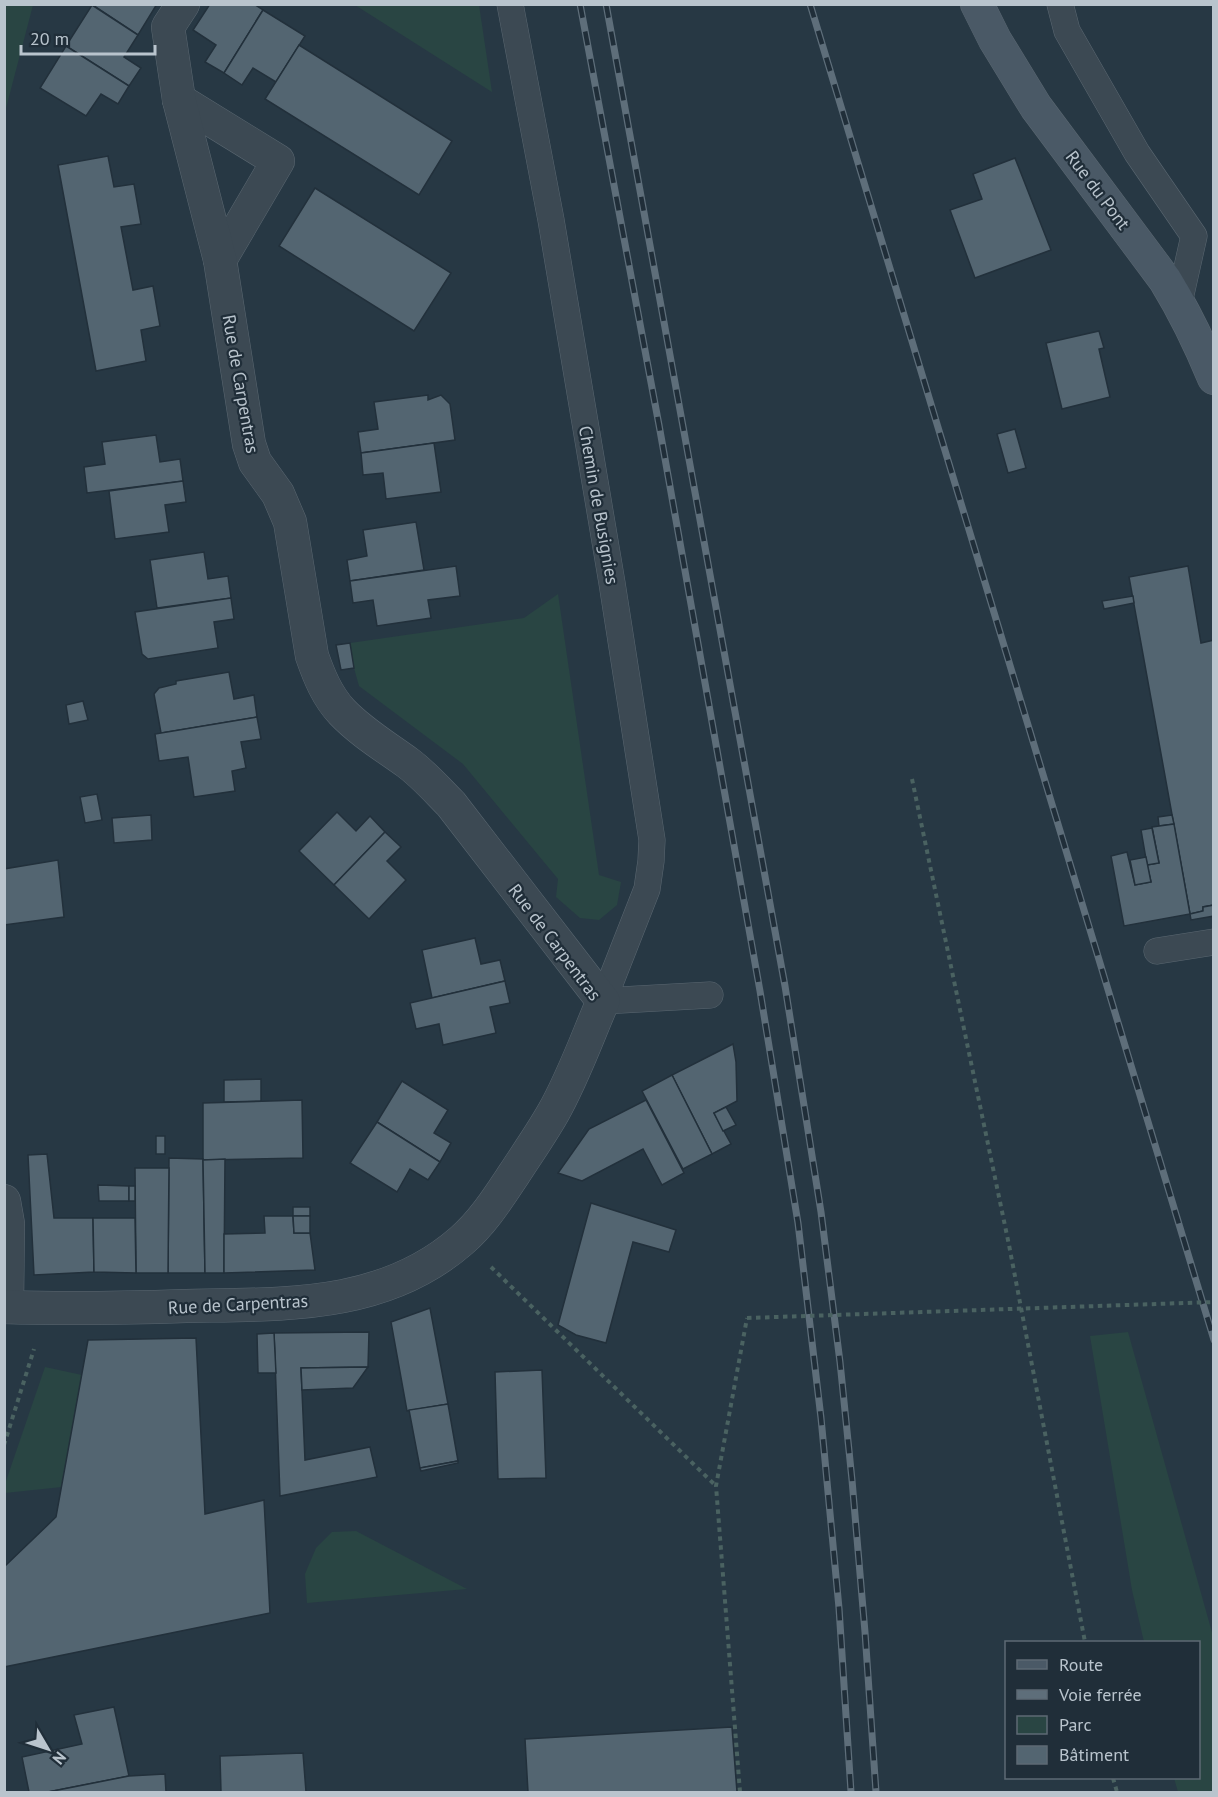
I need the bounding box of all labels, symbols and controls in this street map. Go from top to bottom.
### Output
scale bar [21,18,154,56]
text: 20 m [30,27,69,50]
street label: Rue du Pont [1061,146,1135,234]
street label: Rue de Carpentras [217,313,265,455]
street label: Chemin de Busignies [574,424,624,586]
street label: Rue de Carpentras [504,879,606,1005]
street label: Rue de Carpentras [167,1289,309,1319]
legend [1005,1641,1200,1779]
text: Route [1059,1653,1103,1676]
text: Voie ferrée [1058,1683,1142,1706]
text: Parc [1059,1713,1092,1736]
north arrow [18,1719,78,1779]
text: Bâtiment [1059,1743,1129,1766]
text: N [49,1748,71,1769]

